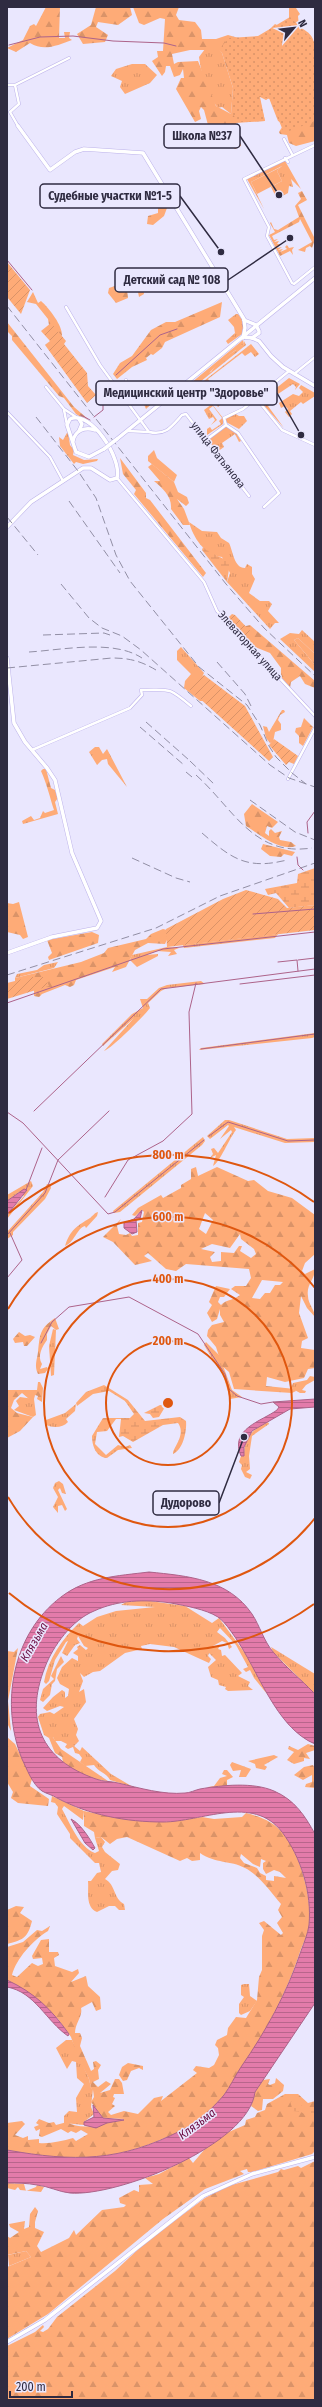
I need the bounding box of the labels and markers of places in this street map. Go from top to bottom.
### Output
callout: Школа №37 [164,124,240,148]
callout: Судебные участки №1-5 [40,184,180,208]
callout: Детский сад № 108 [115,268,228,292]
callout: Медицинский центр "Здоровье" [96,381,277,405]
centre of rings [161,1396,175,1410]
callout: Дудорово [153,1491,219,1515]

